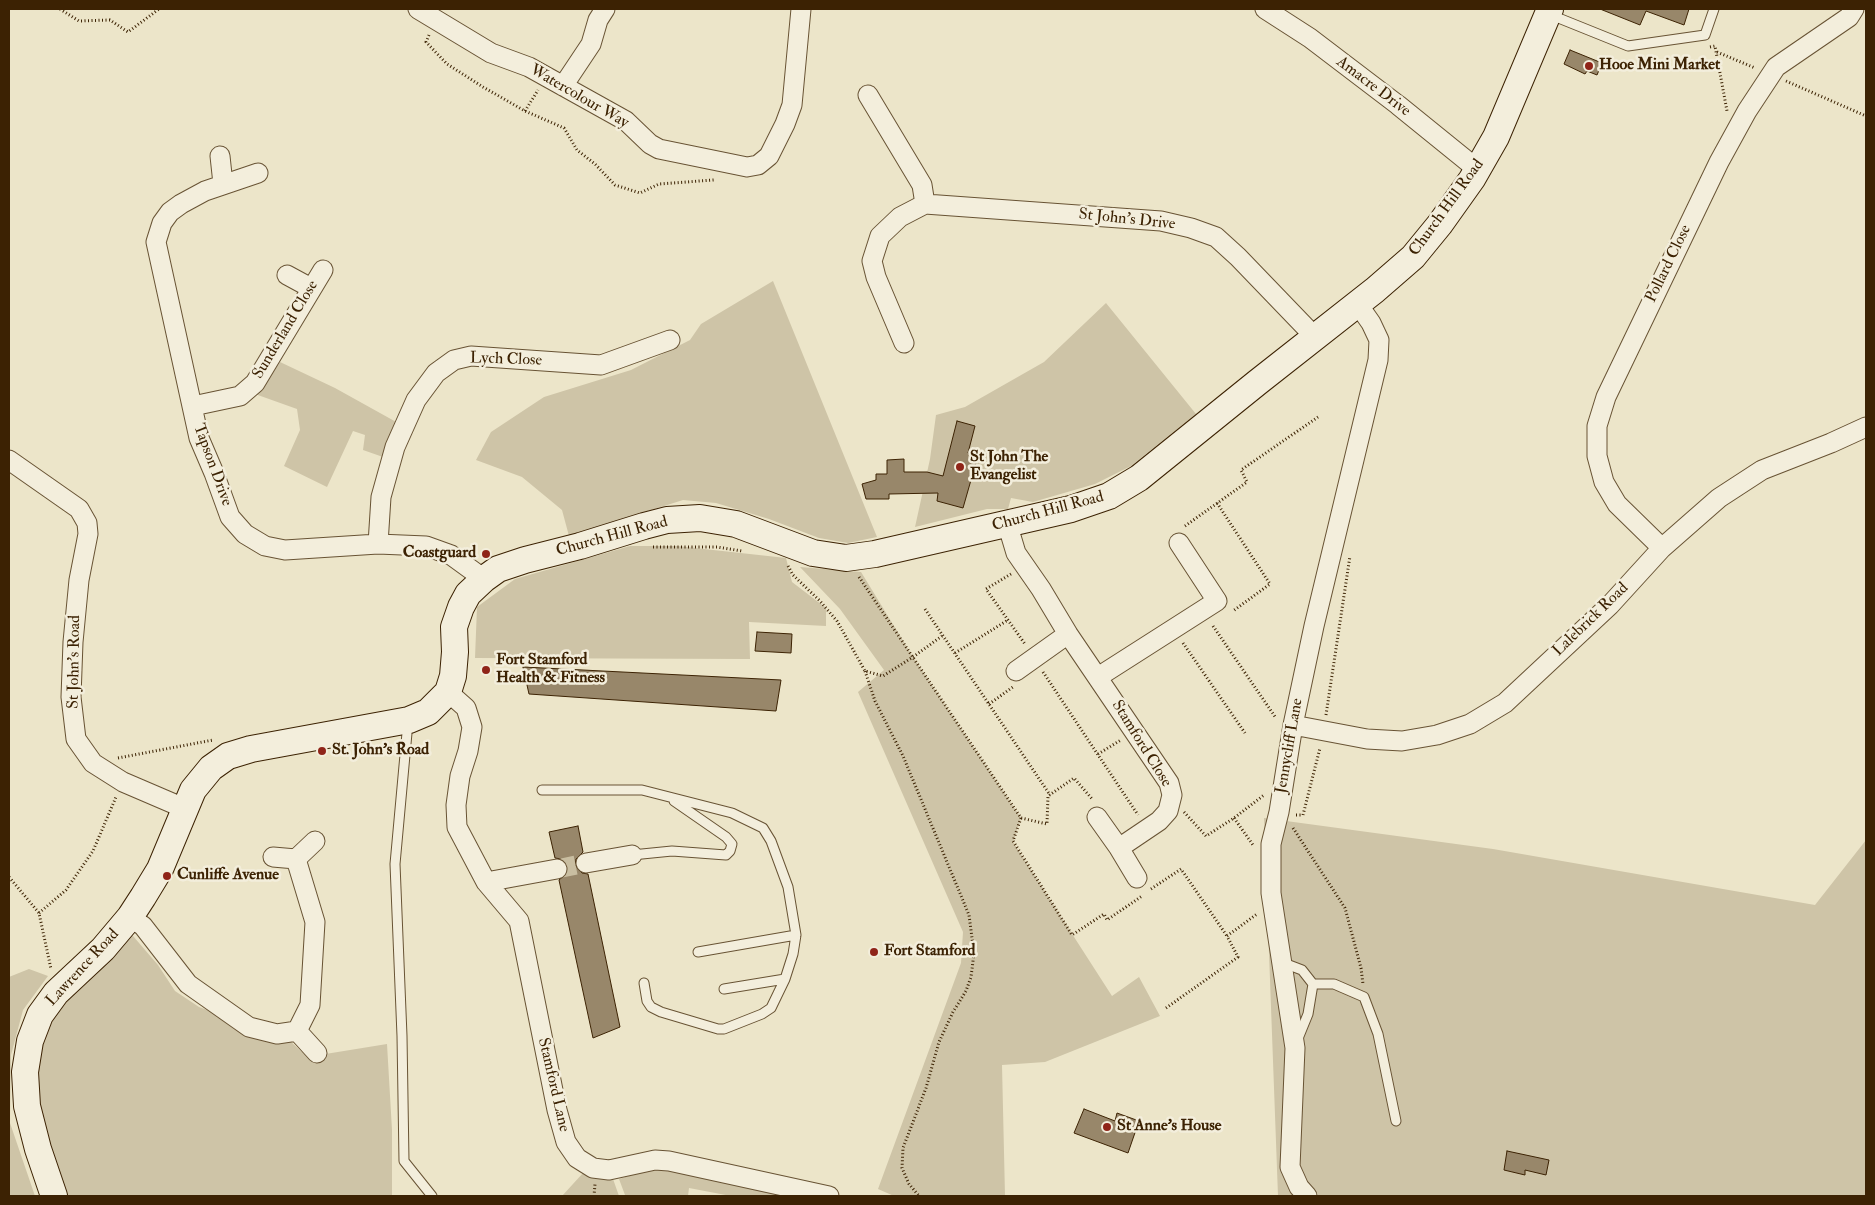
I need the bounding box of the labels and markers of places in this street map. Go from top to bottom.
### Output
place label: Hooe Mini Market [1599,56,1720,76]
marker: Hooe Mini Market [1583,60,1595,72]
place label: St John The Evangelist [970,448,1048,486]
marker: St John The Evangelist [954,461,966,473]
place label: Coastguard [403,544,476,564]
marker: Coastguard [480,548,492,560]
place label: Fort Stamford Health & Fitness [496,651,605,689]
marker: Fort Stamford Health & Fitness [480,664,492,676]
place label: St. John's Road [332,741,429,761]
marker: St. John's Road [316,745,328,757]
place label: Cunliffe Avenue [177,866,279,886]
marker: Cunliffe Avenue [161,870,173,882]
place label: Fort Stamford [884,942,975,962]
marker: Fort Stamford [868,946,880,958]
place label: St Anne's House [1117,1117,1222,1137]
marker: St Anne's House [1101,1121,1113,1133]

